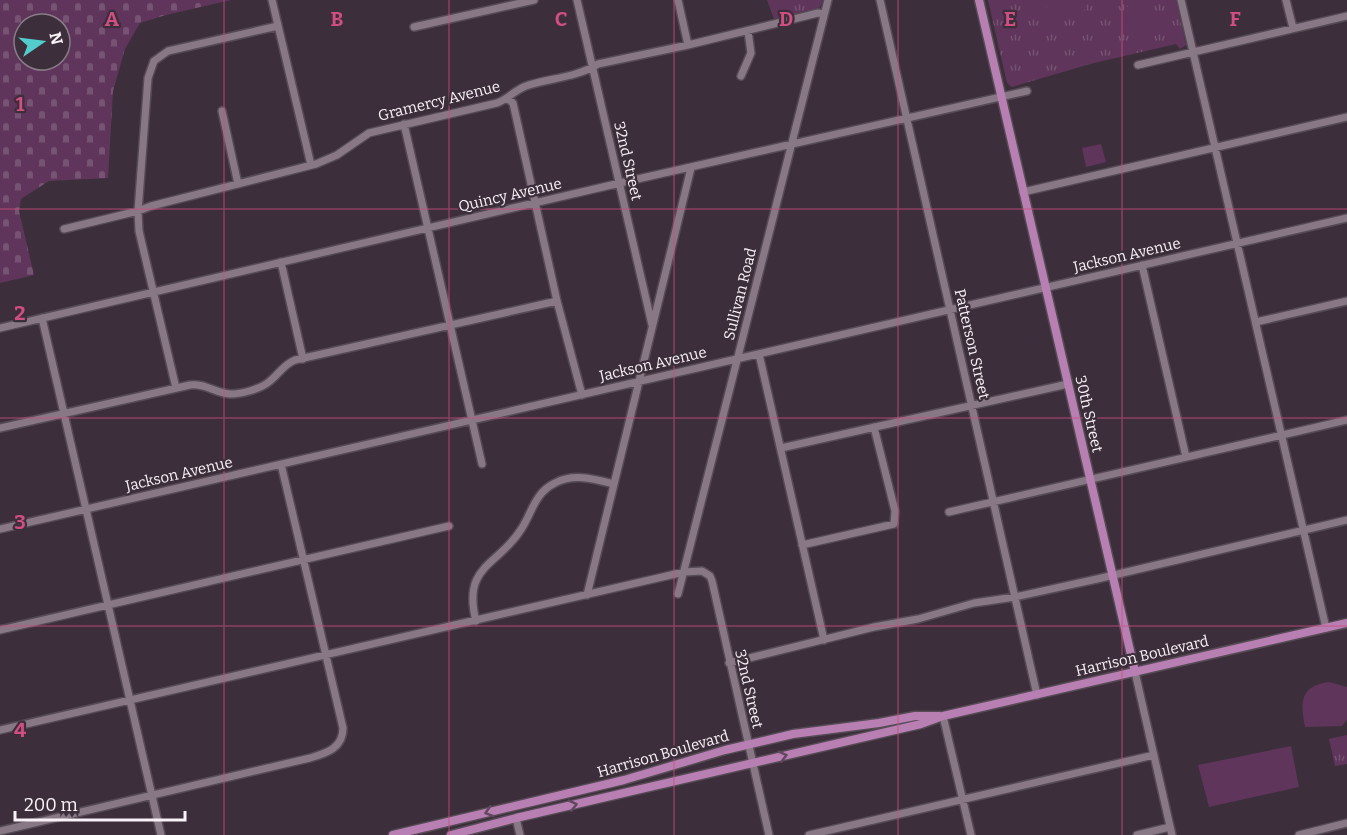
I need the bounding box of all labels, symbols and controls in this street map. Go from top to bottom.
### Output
text: A [105,7,120,31]
text: B [331,7,344,31]
text: C [555,7,567,31]
text: D [779,7,793,31]
text: E [1004,7,1016,31]
text: F [1229,7,1241,31]
north arrow [12,12,72,72]
text: N [45,30,67,47]
street label: Gramercy Avenue [376,77,502,125]
text: 1 [16,92,25,116]
street label: 32nd Street [610,120,646,203]
street label: Quincy Avenue [457,174,563,216]
street label: Jackson Avenue [1071,234,1182,276]
street label: Sullivan Road [720,246,760,342]
street label: Patterson Street [951,287,994,401]
text: 2 [14,301,26,325]
street label: Jackson Avenue [597,343,708,385]
street label: 30th Street [1071,374,1107,455]
street label: Jackson Avenue [123,453,234,495]
text: 3 [14,510,26,534]
street label: Harrison Boulevard [1074,632,1210,680]
street label: 32nd Street [731,648,767,731]
text: 4 [14,718,26,742]
street label: Harrison Boulevard [595,727,731,781]
one-way arrow [777,751,788,763]
scale bar [15,784,184,822]
text: 200 m [24,794,78,816]
one-way arrow [568,799,578,812]
one-way arrow [484,805,495,817]

